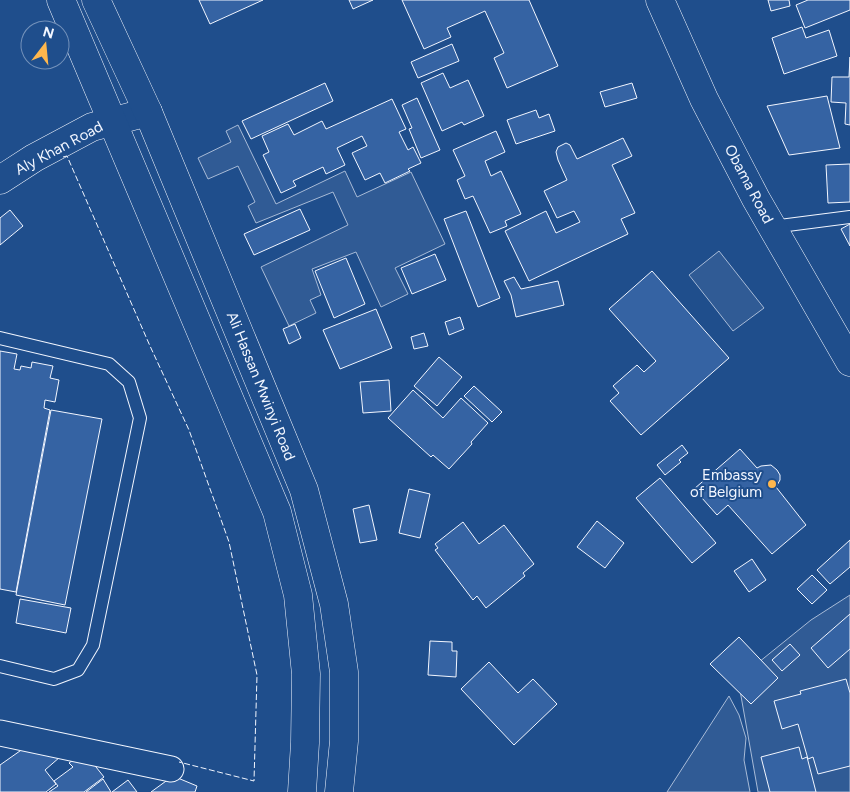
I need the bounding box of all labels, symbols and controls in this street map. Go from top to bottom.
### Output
north arrow [20,20,70,70]
text: N [41,23,56,43]
street label: Aly Khan Road [12,117,106,179]
street label: Obama Road [721,141,777,227]
street label: Ali Hassan Mwinyi Road [223,309,299,463]
place label: Embassy of Belgium [690,466,762,501]
marker: Embassy of Belgium [766,478,778,490]

